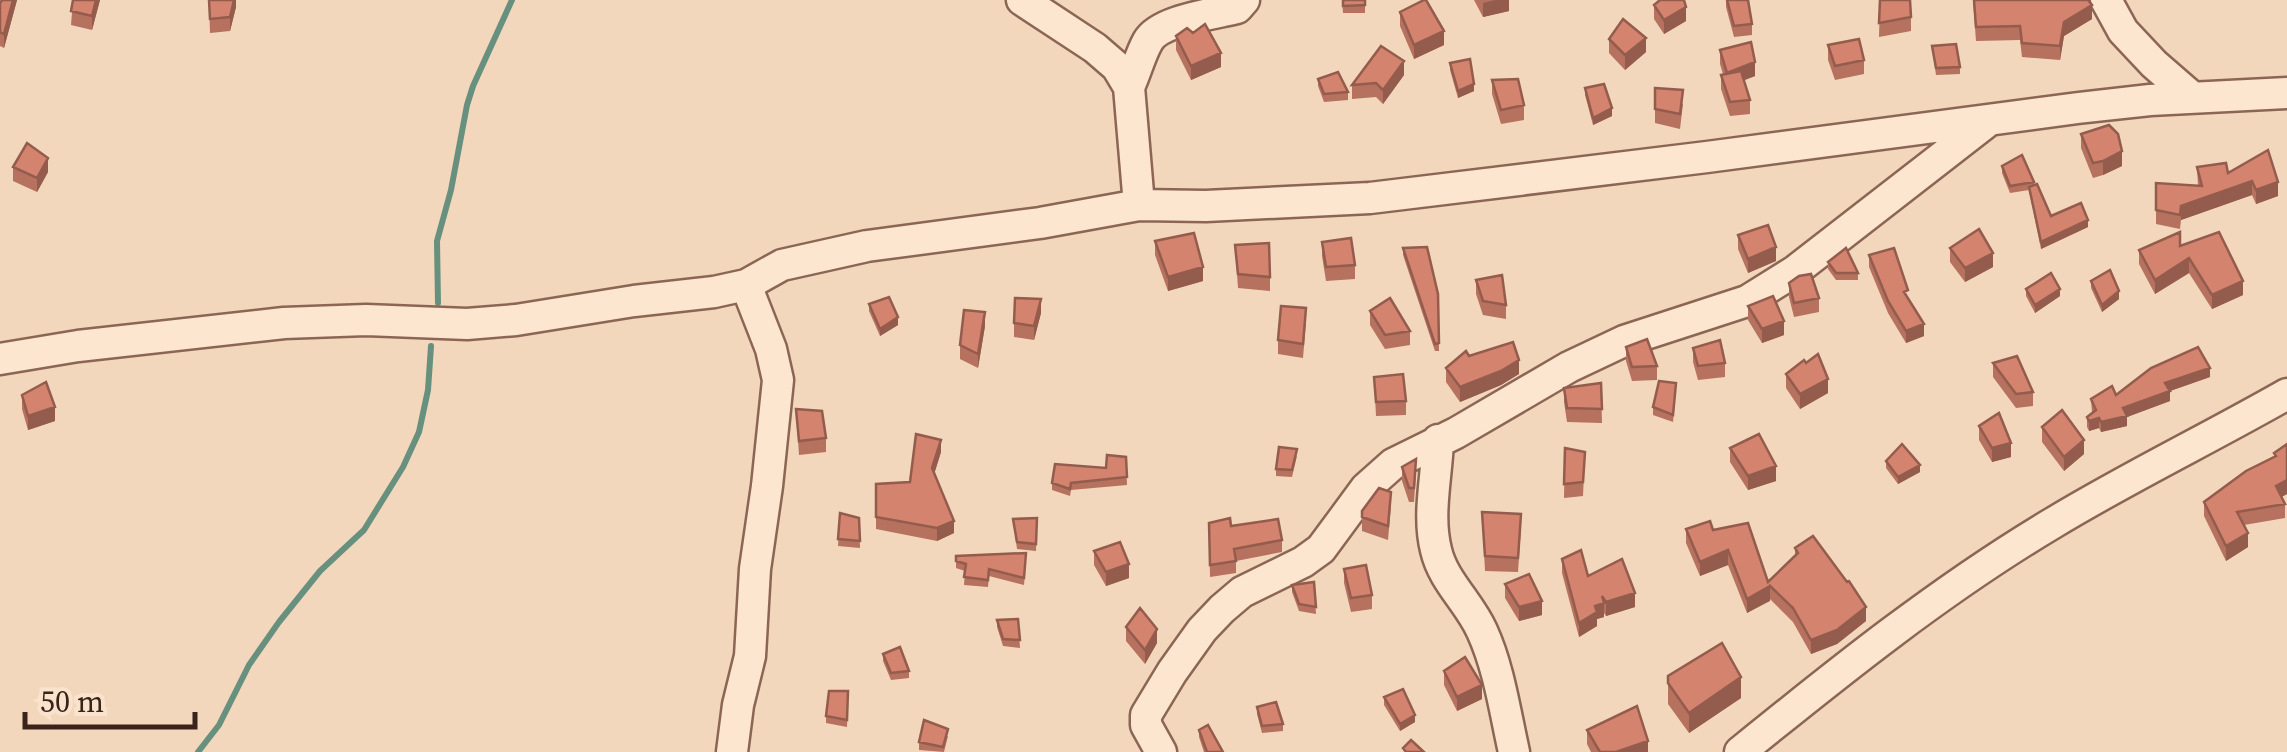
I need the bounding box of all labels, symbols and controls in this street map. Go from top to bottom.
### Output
scale bar [25,667,195,729]
text: 50 m [40,681,104,722]

